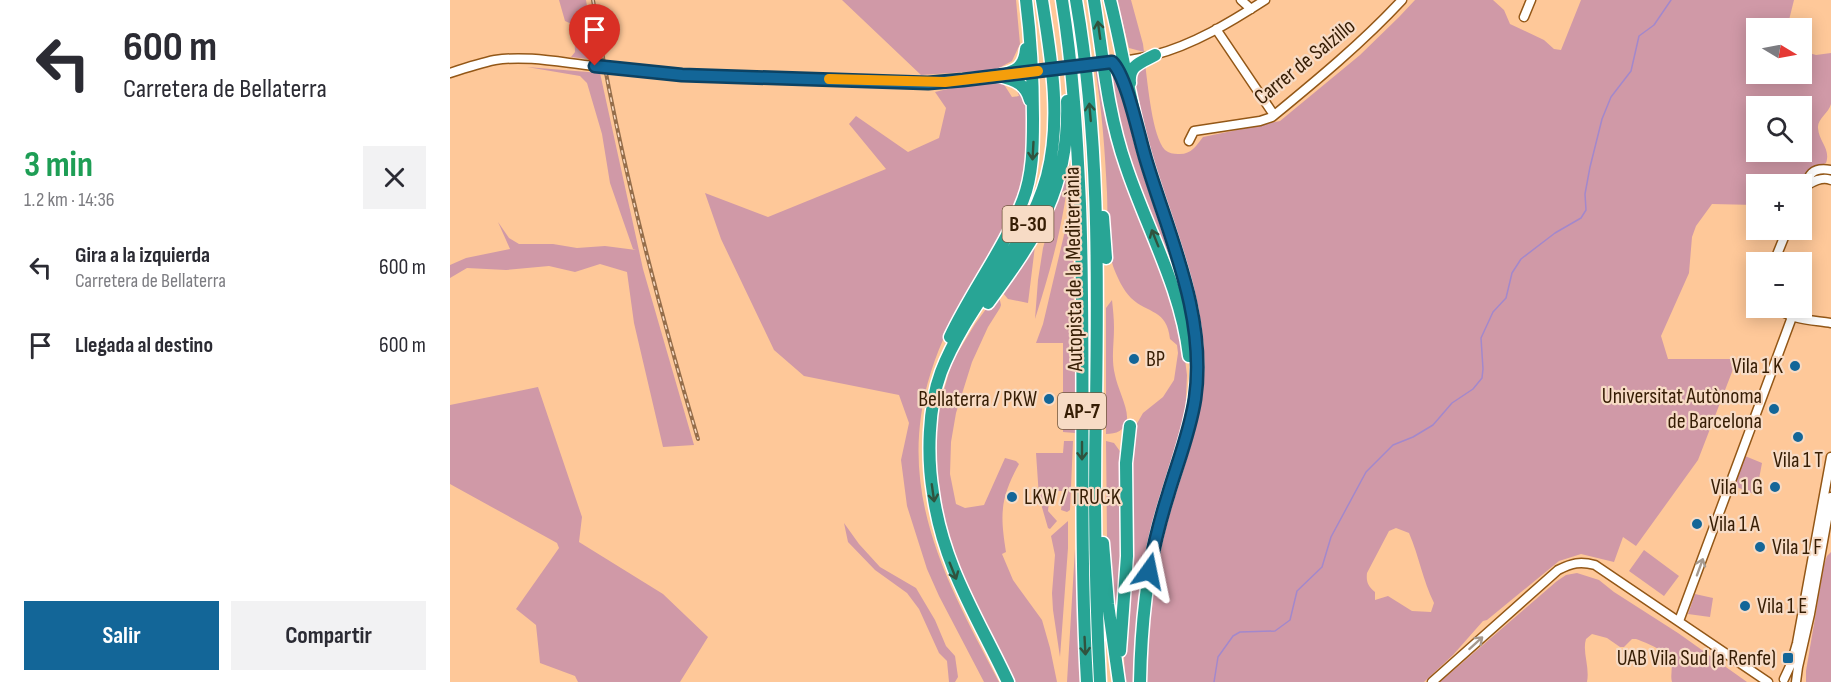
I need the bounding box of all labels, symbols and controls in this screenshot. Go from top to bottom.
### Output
pin [569,4,620,66]
icon: arrive [578,13,611,46]
street label: Carrer de Salzillo [1249,13,1361,111]
north arrow [1746,18,1812,84]
map controls [1746,18,1812,318]
one-way arrow [1093,21,1104,41]
text: 600 m [123,22,217,73]
icon: left [24,24,102,102]
text: Carretera de Bellaterra [123,73,327,105]
button: search [1746,96,1812,162]
one-way arrow [1084,102,1095,122]
one-way arrow [1027,141,1038,161]
text: 3 min [24,144,93,187]
button: close [363,146,426,209]
street label: Autopista de la Mediterrània [1059,166,1089,373]
button: + [1746,174,1812,240]
text: 1.2 km · 14:36 [24,188,115,212]
road number: B-30 [1002,206,1054,242]
one-way arrow [1149,229,1160,248]
text: Gira a la izquierda [75,242,210,269]
icon: left [24,251,57,284]
button: − [1746,252,1812,318]
text: 600 m [379,254,426,281]
text: Carretera de Bellaterra [75,269,226,293]
icon: arrive [24,329,57,362]
text: Llegada al destino [75,332,213,359]
text: 600 m [379,332,426,359]
place label: BP [1146,346,1165,373]
marker: BP [1127,352,1141,366]
place label: Vila 1 K [1732,353,1783,380]
marker: Vila 1 K [1788,359,1802,373]
place label: Universitat Autònoma de Barcelona [1602,383,1762,435]
place label: Bellaterra / PKW [918,386,1037,413]
marker: Bellaterra / PKW [1042,392,1056,406]
road number: AP-7 [1058,393,1106,429]
marker: Universitat Autònoma de Barcelona [1767,402,1781,416]
marker: Vila 1 T [1791,430,1805,444]
one-way arrow [1076,441,1088,461]
place label: Vila 1 T [1773,447,1823,474]
place label: Vila 1 G [1711,474,1763,501]
marker: Vila 1 G [1768,480,1782,494]
one-way arrow [927,482,938,502]
place label: LKW / TRUCK [1024,484,1121,511]
marker: LKW / TRUCK [1005,490,1019,504]
place label: Vila 1 A [1709,511,1760,538]
marker: Vila 1 A [1690,517,1704,531]
place label: Vila 1 F [1772,534,1822,561]
position arrow [1117,539,1181,603]
marker: Vila 1 F [1753,540,1767,554]
one-way arrow [1696,558,1707,577]
one-way arrow [948,561,959,580]
place label: Vila 1 E [1757,593,1807,620]
marker: Vila 1 E [1738,599,1752,613]
button: Salir [24,601,219,670]
button: Compartir [231,601,426,670]
one-way arrow [1080,636,1091,656]
one-way arrow [1468,636,1483,650]
place label: UAB Vila Sud (a Renfe) [1617,645,1776,672]
marker: UAB Vila Sud (a Renfe) [1781,651,1795,665]

